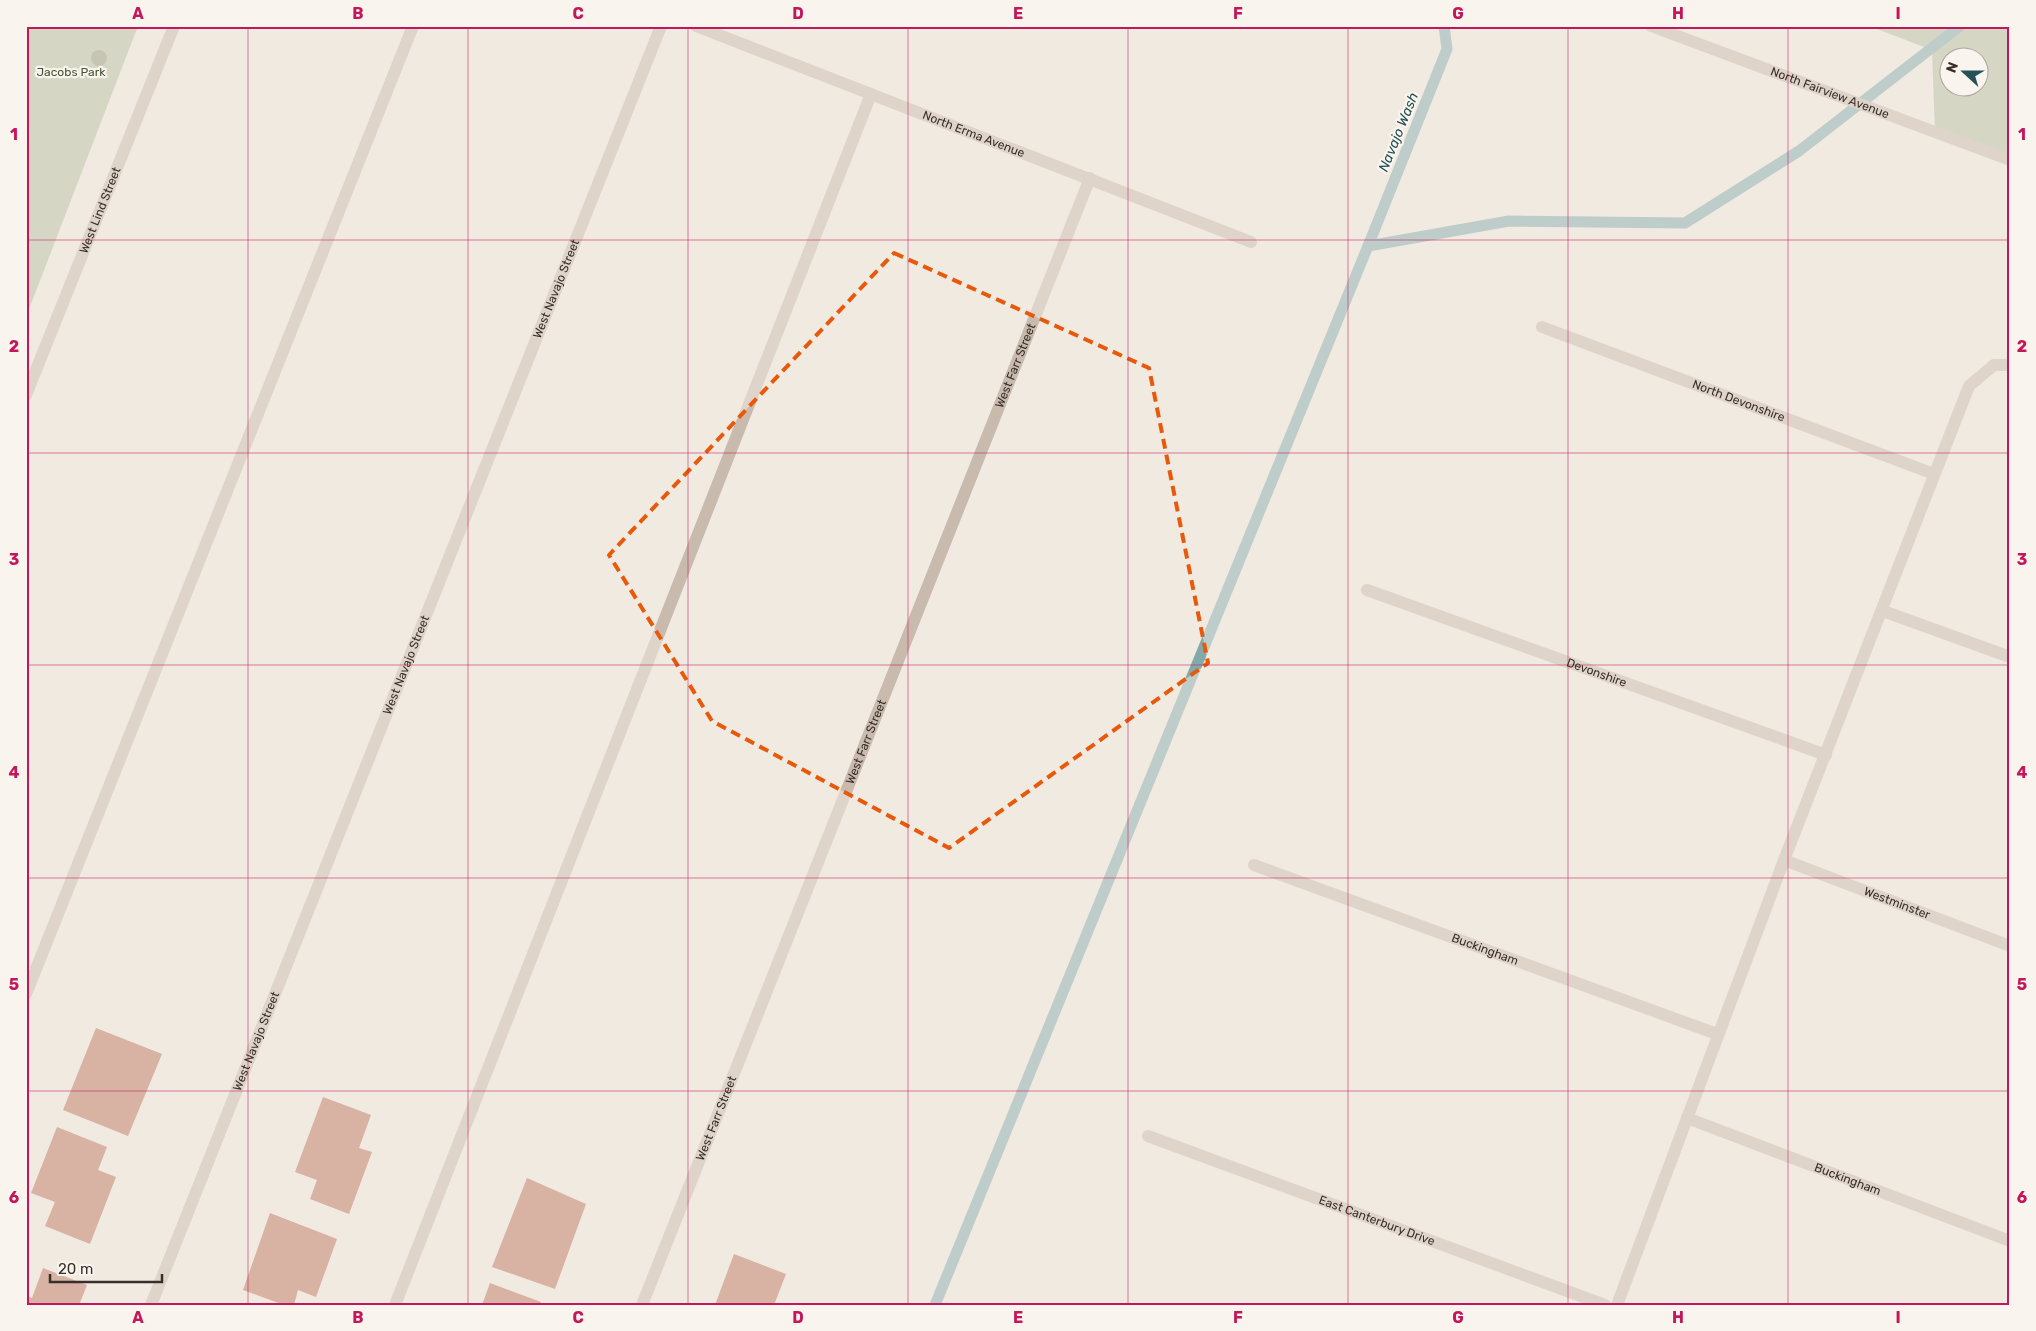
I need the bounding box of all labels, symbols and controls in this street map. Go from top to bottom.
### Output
text: A [132,4,144,23]
text: B [352,4,364,23]
text: C [572,4,584,23]
text: D [792,4,804,23]
text: E [1013,4,1023,23]
text: F [1233,4,1243,23]
text: G [1452,4,1464,23]
text: H [1672,4,1684,23]
text: I [1895,4,1901,23]
north arrow [1938,48,1988,98]
text: N [1943,60,1962,75]
street label: North Fairview Avenue [1769,64,1892,121]
park label: Jacobs Park [37,65,106,79]
water label: Navajo Wash [1375,90,1422,174]
street label: North Erma Avenue [921,108,1027,160]
text: 1 [10,125,18,144]
text: 1 [2018,125,2026,144]
street label: West Lind Street [77,165,124,255]
street label: West Navajo Street [530,237,582,340]
street label: West Farr Street [992,321,1039,410]
text: 2 [9,337,19,356]
text: 2 [2017,337,2027,356]
street label: North Devonshire [1690,377,1787,425]
text: 3 [9,550,19,569]
text: 3 [2017,550,2027,569]
street label: West Navajo Street [380,613,432,717]
street label: Devonshire [1565,655,1629,690]
street label: West Farr Street [843,697,889,786]
text: 4 [9,763,20,782]
text: 4 [2017,763,2028,782]
street label: Westminster [1862,884,1933,922]
street label: Buckingham [1450,931,1520,968]
text: 5 [9,975,19,994]
text: 5 [2017,975,2027,994]
street label: West Navajo Street [230,989,282,1093]
street label: West Farr Street [693,1074,739,1163]
street label: Buckingham [1813,1160,1883,1198]
text: 6 [9,1188,19,1207]
text: 6 [2017,1188,2027,1207]
street label: East Canterbury Drive [1317,1193,1437,1249]
scale bar [50,1251,162,1283]
text: 20 m [58,1260,93,1278]
text: A [132,1308,144,1327]
text: B [352,1308,364,1327]
text: C [572,1308,584,1327]
text: D [792,1308,804,1327]
text: E [1013,1308,1023,1327]
text: F [1233,1308,1243,1327]
text: G [1452,1308,1464,1327]
text: H [1672,1308,1684,1327]
text: I [1895,1308,1901,1327]

